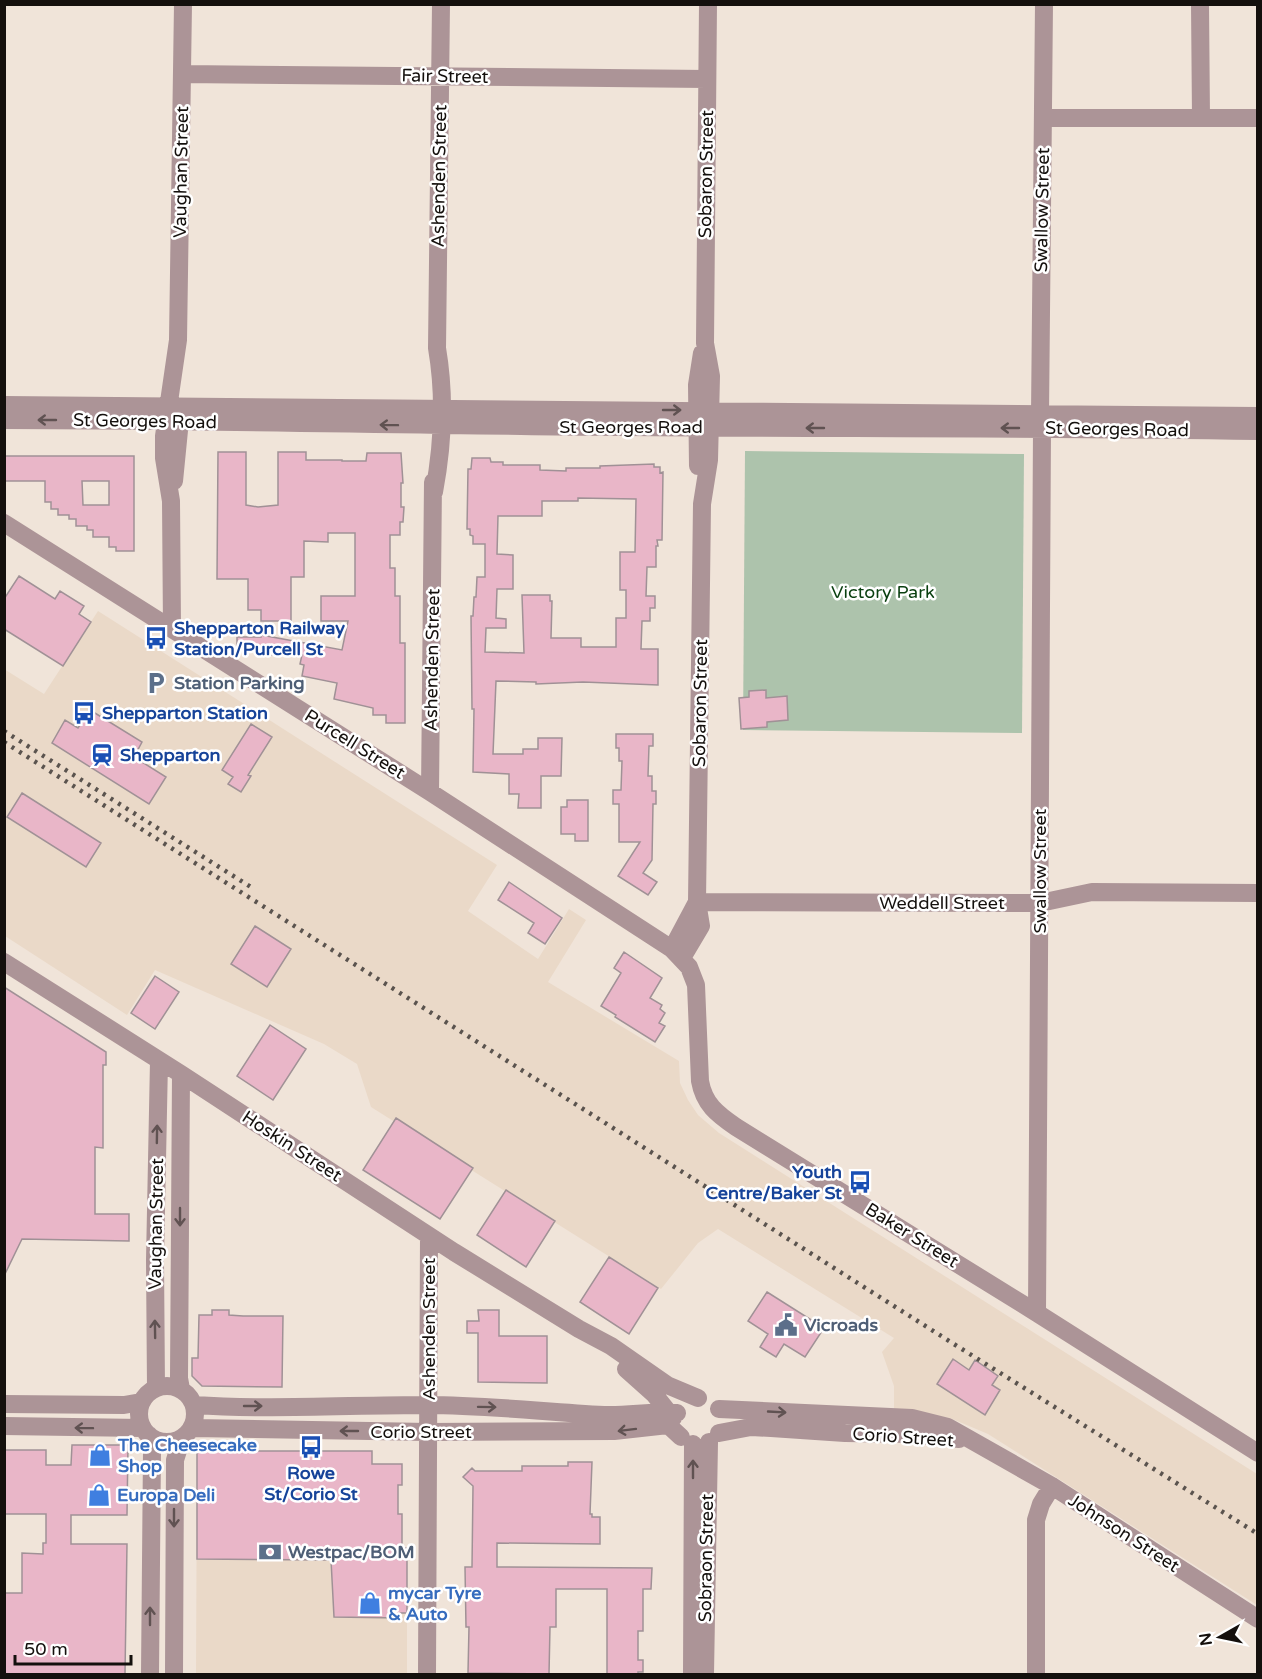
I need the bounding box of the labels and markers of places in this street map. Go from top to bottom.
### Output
place label: Shepparton Railway Station/Purcell St [174,617,345,660]
bus stop icon: Shepparton Railway Station/Purcell St [143,625,169,651]
parking icon: Station Parking [143,670,169,696]
place label: Station Parking [174,672,305,694]
bus stop icon: Shepparton Station [71,700,97,726]
place label: Shepparton Station [102,702,268,724]
station icon: Shepparton [89,742,115,768]
place label: Shepparton [120,744,220,766]
place label: Youth Centre/Baker St [706,1161,842,1204]
bus stop icon: Youth Centre/Baker St [847,1169,873,1195]
public building icon: Vicroads [773,1312,799,1338]
place label: Vicroads [804,1314,878,1336]
place label: The Cheesecake Shop [117,1434,257,1477]
bus stop icon: Rowe St/Corio St [298,1434,324,1460]
shop icon: The Cheesecake Shop [87,1442,113,1468]
place label: Rowe St/Corio St [264,1462,358,1505]
shop icon: Europa Deli [86,1482,112,1508]
place label: Europa Deli [117,1484,215,1506]
bank icon: Westpac/BOM [257,1539,283,1565]
place label: Westpac/BOM [288,1541,415,1563]
place label: mycar Tyre & Auto [388,1582,481,1625]
shop icon: mycar Tyre & Auto [357,1590,383,1616]

